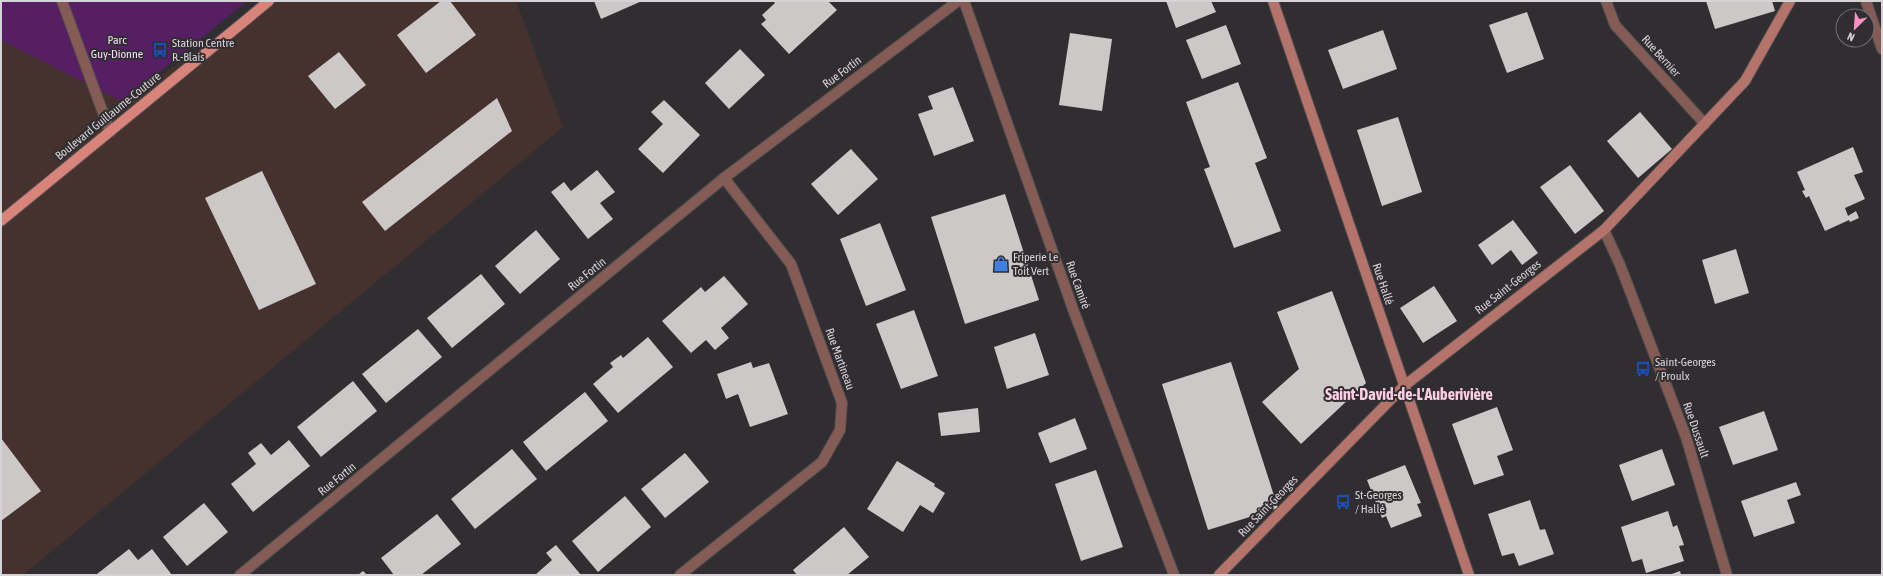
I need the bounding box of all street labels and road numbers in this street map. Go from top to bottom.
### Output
street label: Rue Bernier [1639,32,1684,80]
street label: Rue Fortin [820,53,864,91]
street label: Boulevard Guillaume-Couture [52,69,164,163]
street label: Rue Fortin [565,255,609,293]
street label: Rue Saint-Georges [1472,257,1544,317]
street label: Rue Camiré [1063,259,1093,311]
street label: Rue Hallé [1369,261,1397,307]
street label: Rue Martineau [822,326,858,392]
street label: Rue Dussault [1680,400,1712,460]
street label: Rue Fortin [315,460,359,498]
street label: Rue Saint-Georges [1235,472,1301,540]

